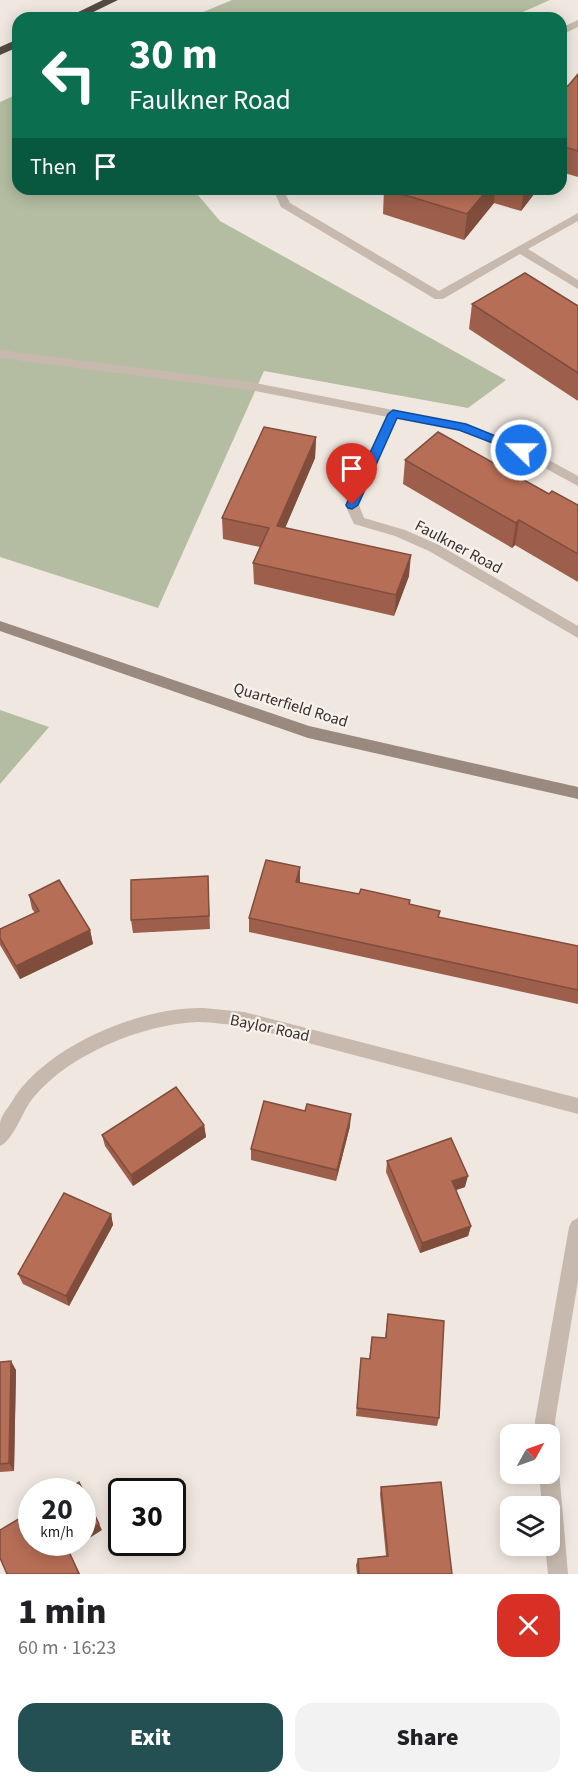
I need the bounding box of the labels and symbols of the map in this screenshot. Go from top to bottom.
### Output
position arrow [489,418,553,482]
pin [326,443,377,505]
street label: Faulkner Road [411,515,506,579]
street label: Quarterfield Road [231,677,351,733]
street label: Baylor Road [228,1009,312,1047]
north arrow [500,1424,560,1484]
speed limit sign: 30 [108,1478,186,1556]

